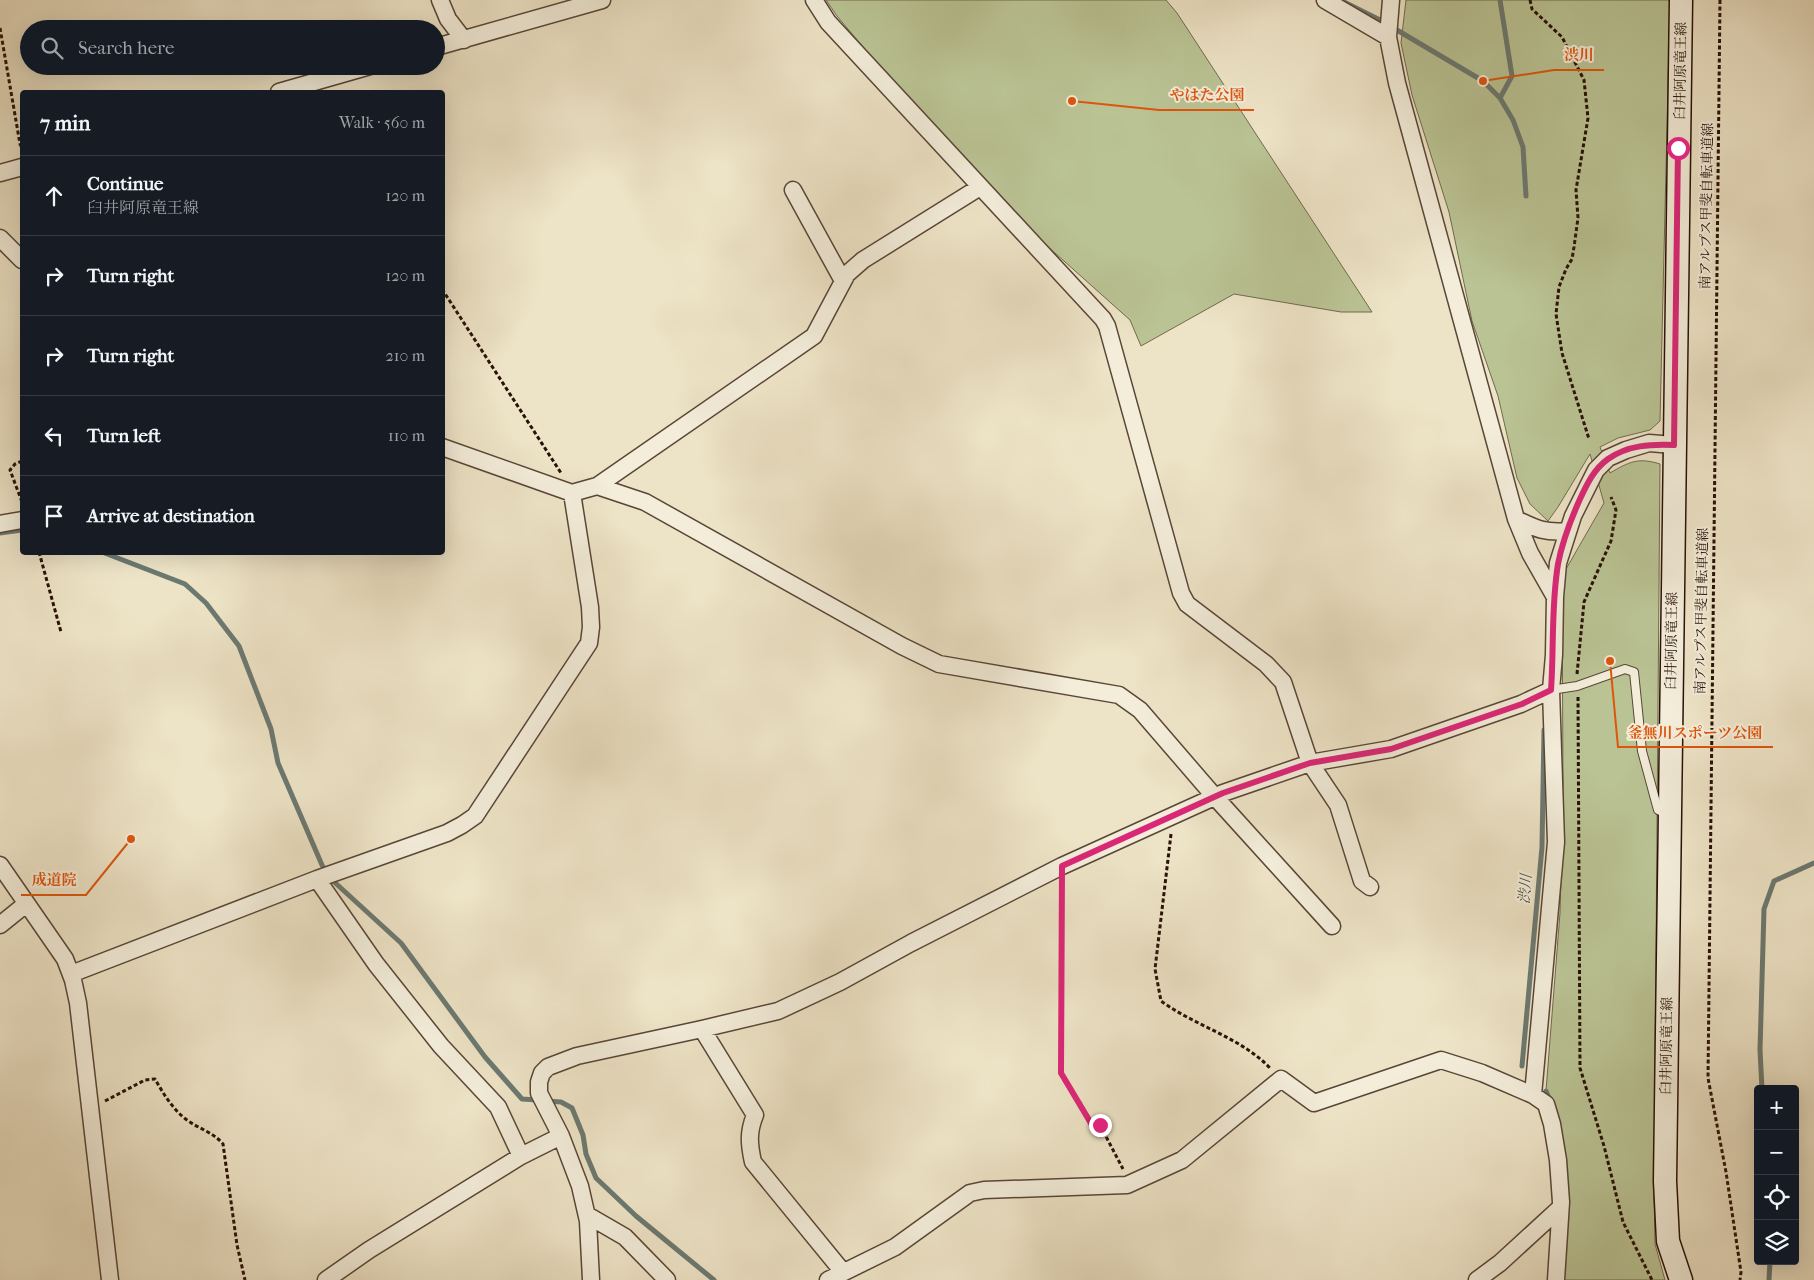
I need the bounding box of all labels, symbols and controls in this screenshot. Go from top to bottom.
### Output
search box [20,20,445,75]
street label: 臼井阿原竜王線 [1671,22,1690,120]
icon: search [38,34,66,62]
text: Search here [78,37,174,59]
callout: 渋川 [1554,40,1604,70]
text: 渋川 [1564,46,1594,64]
callout: やはた公園 [1159,80,1254,110]
text: やはた公園 [1169,86,1245,104]
text: 7 min [40,111,91,135]
text: Walk · 560 m [339,113,425,132]
street label: 南アルプス甲斐自転車道線 [1697,122,1716,290]
route start [1667,137,1690,160]
text: Continue [87,173,163,195]
icon: ahead [40,182,68,210]
text: 120 m [386,186,425,205]
text: 臼井阿原竜王線 [87,198,199,217]
icon: right [40,262,68,290]
text: Turn right [87,265,174,287]
text: 120 m [386,266,425,285]
icon: right [40,342,68,370]
text: Turn right [87,345,174,367]
text: 210 m [386,346,425,365]
icon: left [40,422,68,450]
text: Turn left [87,425,161,447]
text: 110 m [388,426,425,445]
icon: arrive [40,502,68,530]
text: Arrive at destination [87,505,255,527]
street label: 南アルプス甲斐自転車道線 [1692,527,1711,695]
street label: 臼井阿原竜王線 [1662,592,1681,690]
callout: 釜無川スポーツ公園 [1618,717,1773,747]
text: 釜無川スポーツ公園 [1628,724,1762,742]
callout: 成道院 [21,865,86,895]
text: 成道院 [31,871,77,889]
water label: 渋川 [1515,871,1535,905]
street label: 臼井阿原竜王線 [1657,997,1676,1095]
map controls [1754,1085,1799,1265]
button: + [1754,1085,1799,1130]
route end [1089,1114,1112,1137]
button: − [1754,1130,1799,1175]
button: locate [1754,1175,1799,1220]
button: layers [1754,1220,1799,1265]

